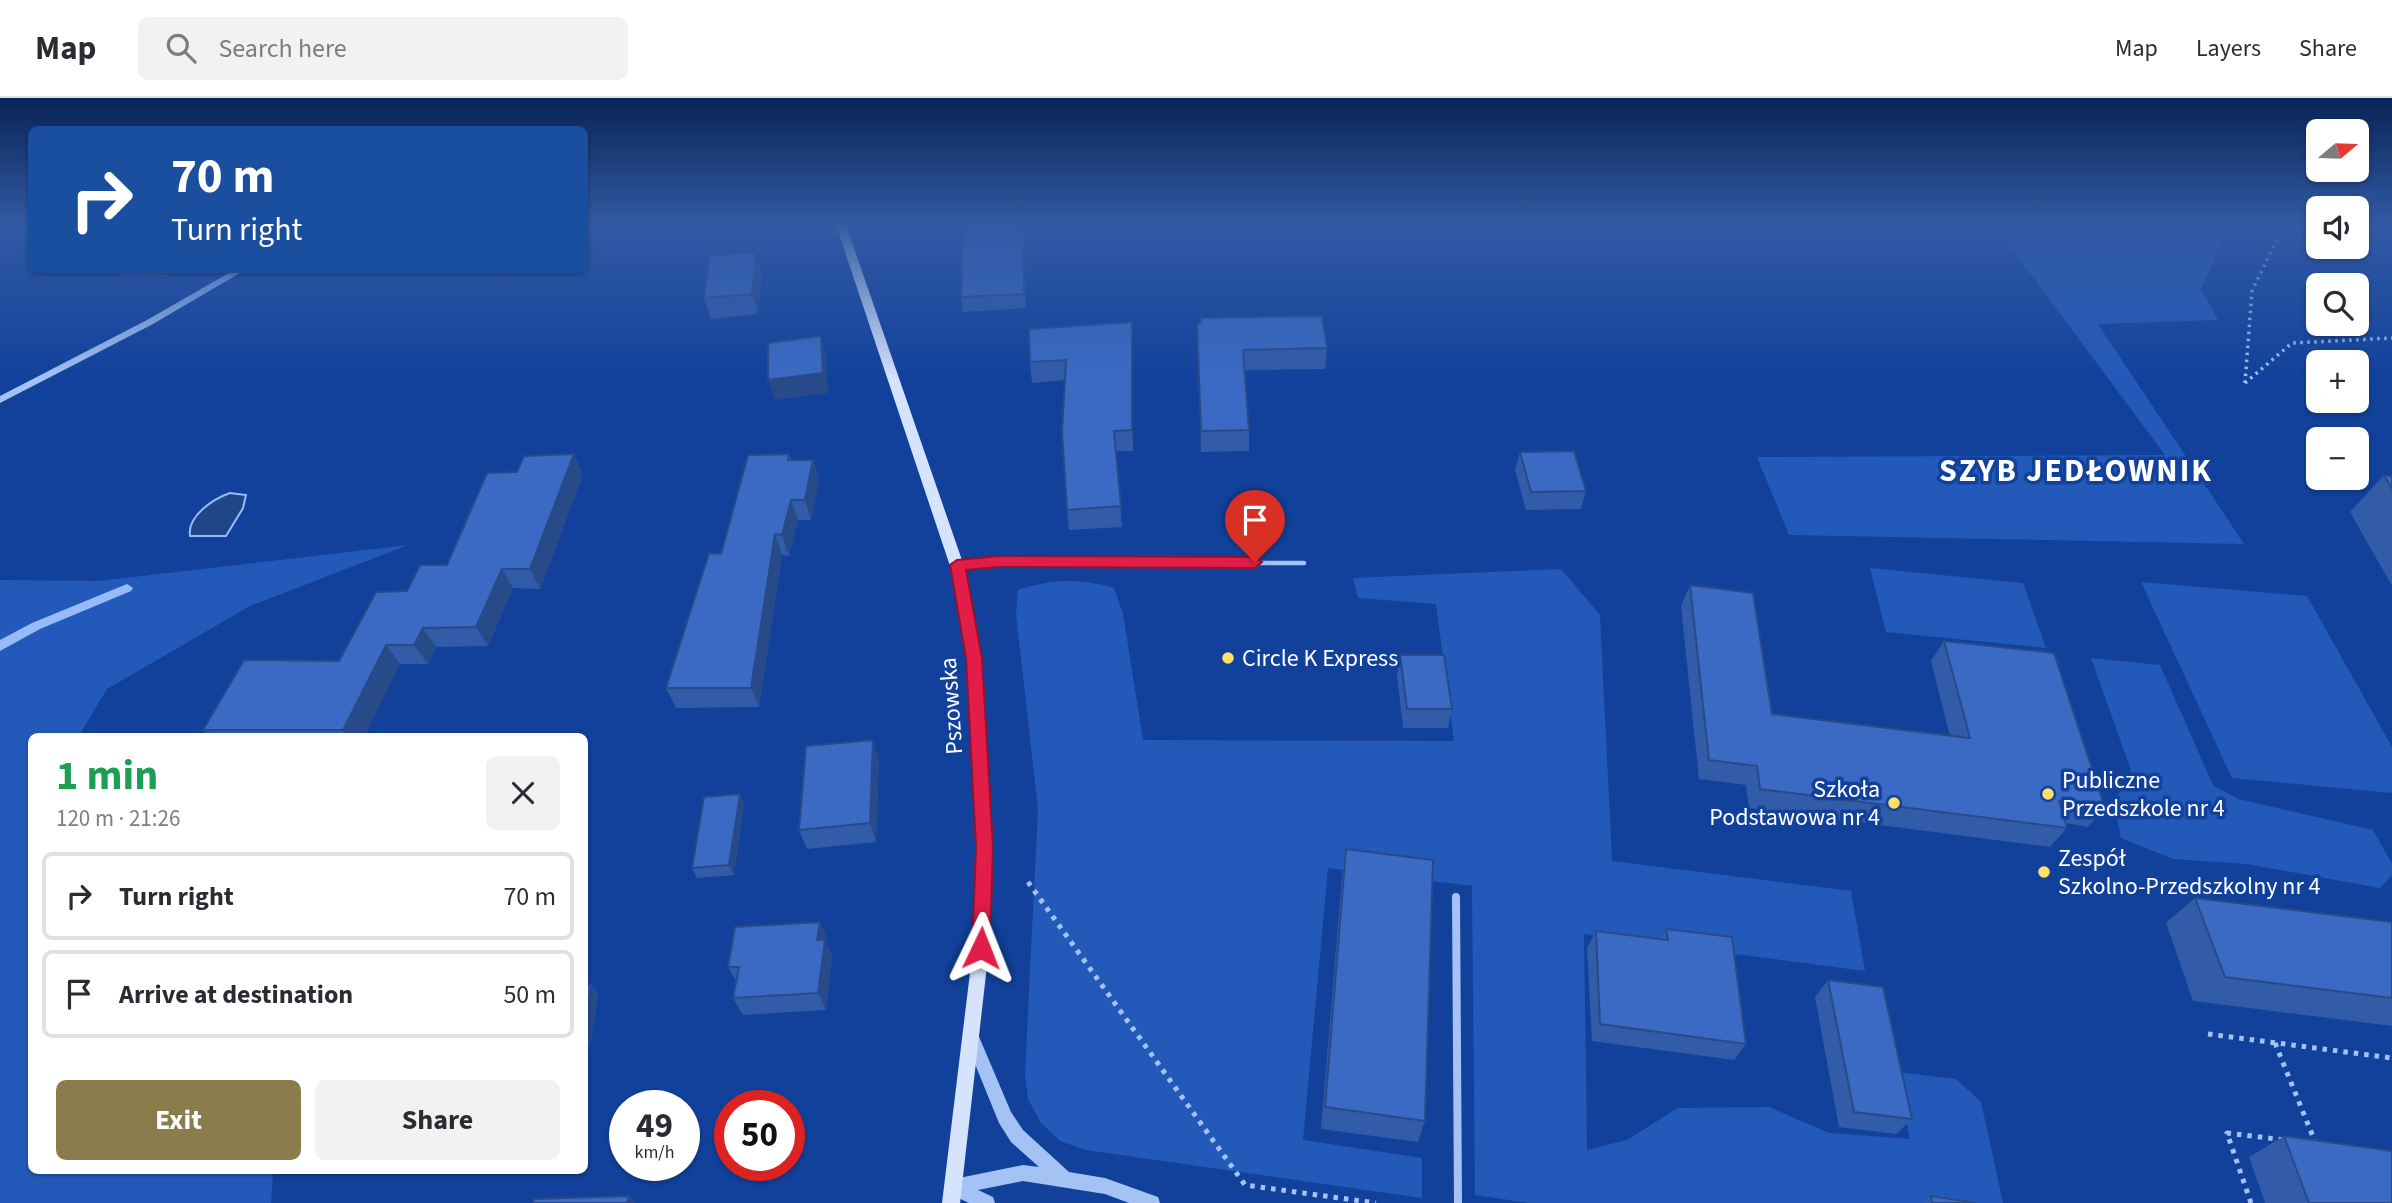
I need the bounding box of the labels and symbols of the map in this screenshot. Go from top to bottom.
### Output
north arrow [2306,119,2370,182]
district label: SZYB JEDŁOWNIK [1939,448,2213,494]
pin [1225,490,1285,562]
place label: Circle K Express [1242,641,1398,676]
marker: Circle K Express [1220,650,1236,666]
street label: Pszowska [931,656,972,756]
place label: Publiczne Przedszkole nr 4 [2062,763,2225,826]
place label: Szkoła Podstawowa nr 4 [1709,772,1880,835]
marker: Publiczne Przedszkole nr 4 [2040,786,2056,802]
marker: Szkoła Podstawowa nr 4 [1886,795,1902,811]
place label: Zespół Szkolno-Przedszkolny nr 4 [2058,841,2321,904]
marker: Zespół Szkolno-Przedszkolny nr 4 [2036,864,2052,880]
position arrow [944,911,1018,985]
speed limit sign: 50 [714,1090,805,1181]

